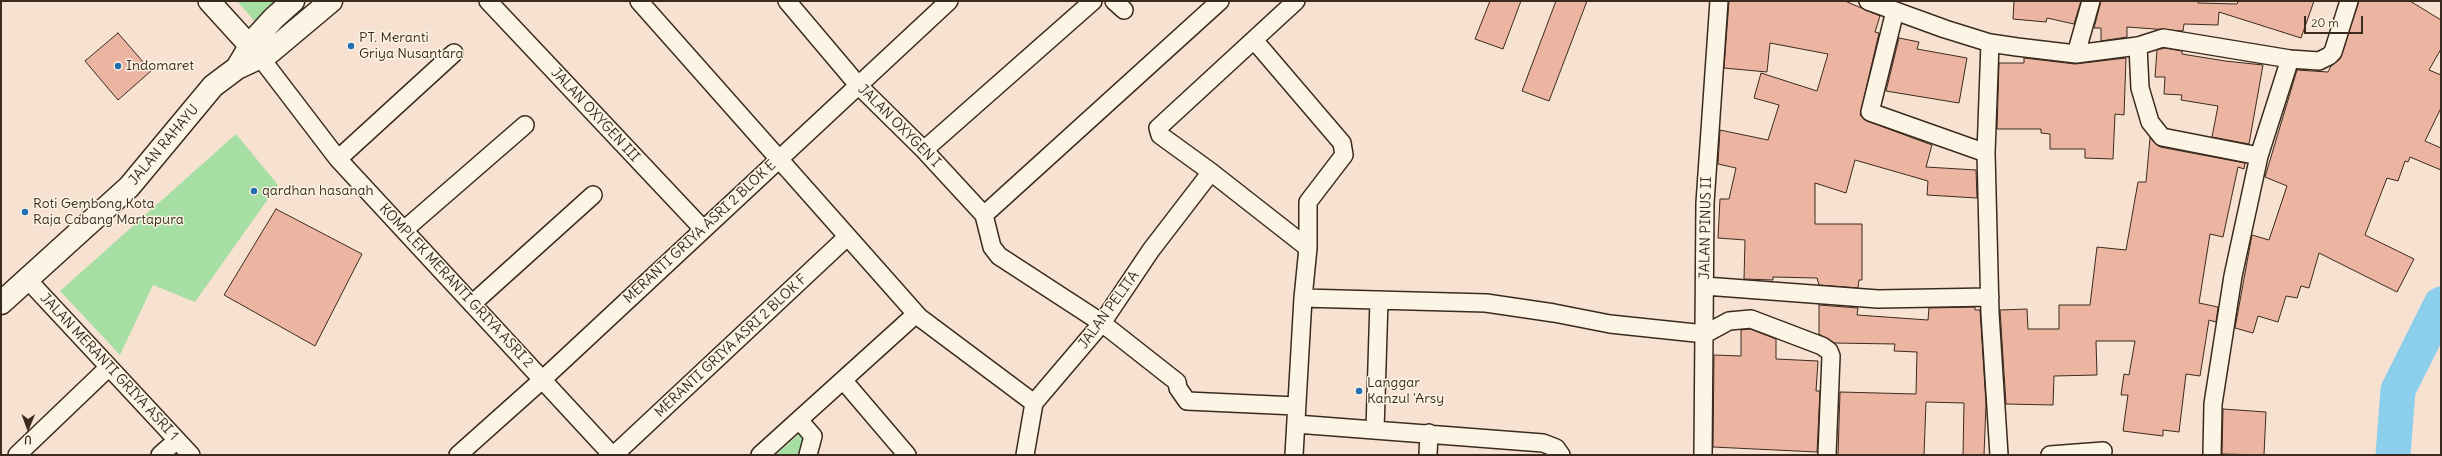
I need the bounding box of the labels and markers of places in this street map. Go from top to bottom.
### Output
place label: PT. Meranti Griya Nusantara [359,30,464,62]
marker: PT. Meranti Griya Nusantara [346,41,356,51]
place label: Indomaret [126,58,194,74]
marker: Indomaret [113,61,123,71]
place label: qardhan hasanah [262,183,374,199]
marker: qardhan hasanah [249,186,259,196]
place label: Roti Gembong Kota Raja Cabang Martapura [33,196,184,228]
marker: Roti Gembong Kota Raja Cabang Martapura [20,207,30,217]
place label: Langgar Kanzul 'Arsy [1367,375,1444,408]
marker: Langgar Kanzul 'Arsy [1354,386,1364,396]

